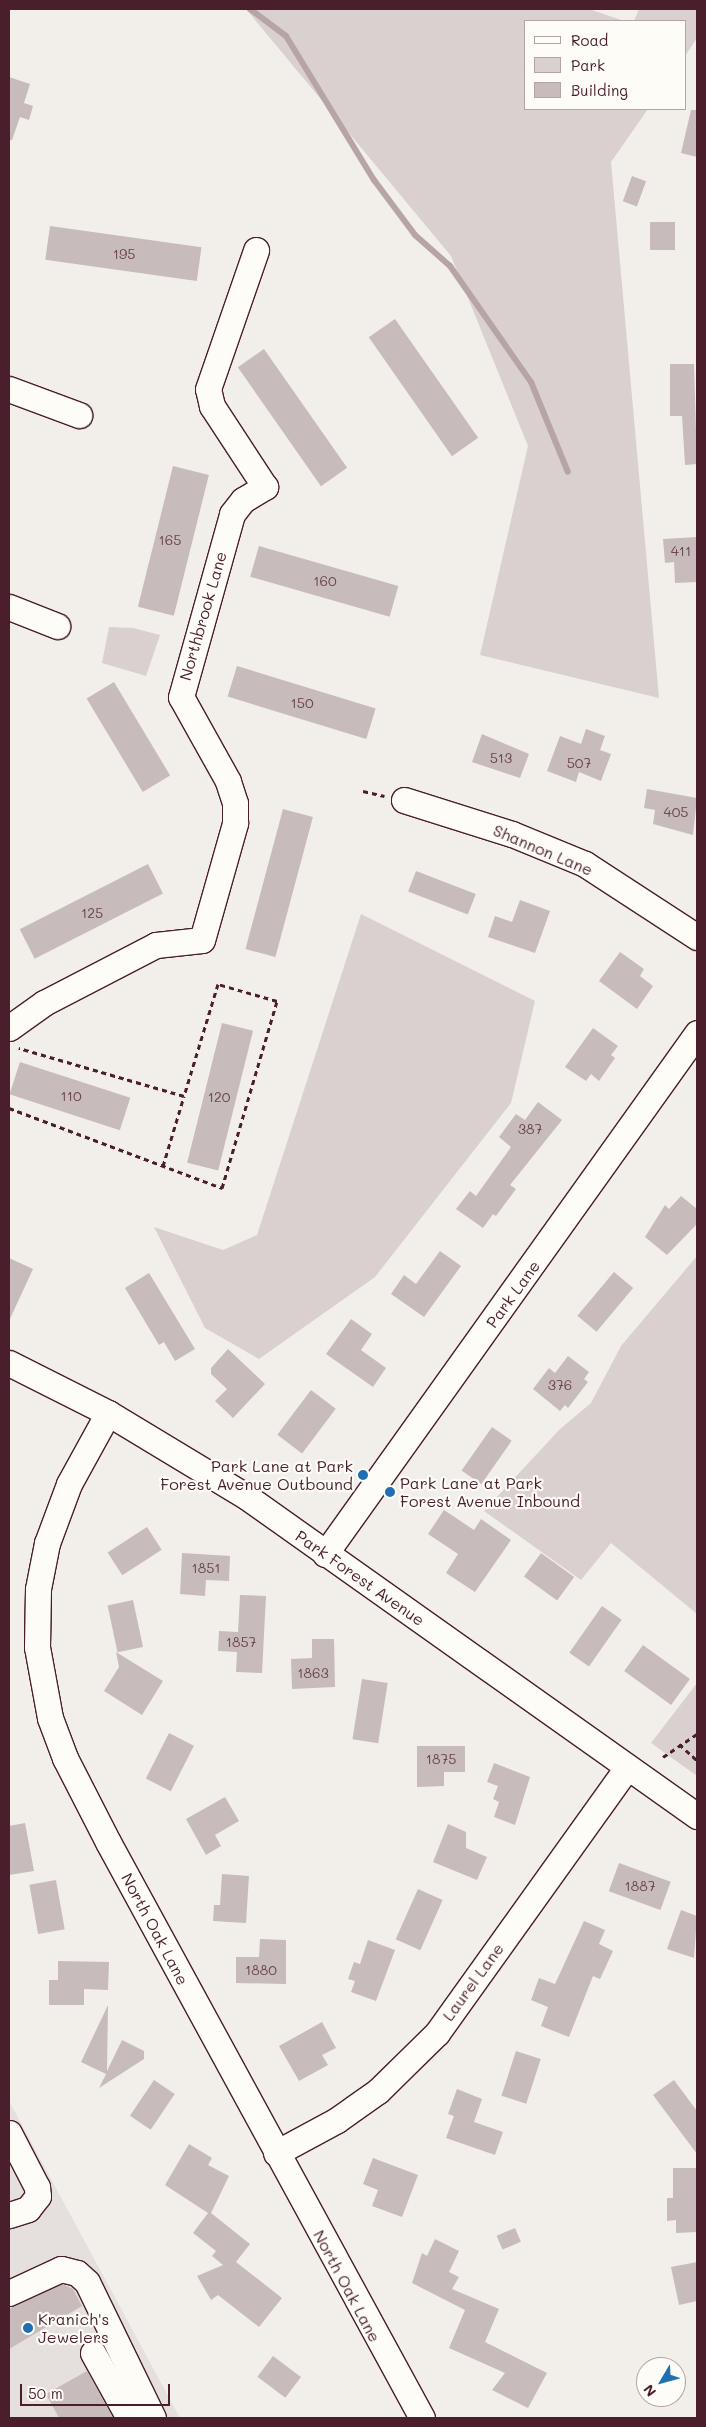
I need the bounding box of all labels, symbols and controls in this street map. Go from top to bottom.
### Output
legend [524,20,686,110]
text: Road [571,30,608,50]
text: Park [571,55,605,75]
text: Building [571,80,628,100]
house number: 195 [113,246,135,262]
house number: 165 [159,532,181,548]
house number: 411 [671,543,691,559]
street label: Northbrook Lane [175,549,231,683]
house number: 160 [313,573,337,589]
house number: 150 [290,695,314,711]
house number: 513 [490,750,512,766]
house number: 507 [567,755,591,771]
house number: 405 [663,804,689,820]
street label: Shannon Lane [490,820,596,880]
house number: 125 [81,905,103,921]
house number: 110 [60,1088,82,1104]
house number: 120 [208,1089,230,1105]
house number: 387 [518,1121,542,1137]
street label: Park Lane [482,1257,544,1331]
house number: 376 [548,1377,572,1393]
place label: Park Lane at Park Forest Avenue Outbound [160,1456,353,1494]
marker: Park Lane at Park Forest Avenue Outbound [357,1469,369,1481]
place label: Park Lane at Park Forest Avenue Inbound [400,1473,580,1511]
marker: Park Lane at Park Forest Avenue Inbound [384,1486,396,1498]
street label: Park Forest Avenue [292,1526,428,1630]
house number: 1851 [191,1560,221,1576]
house number: 1857 [226,1634,256,1650]
house number: 1863 [297,1665,329,1681]
house number: 1875 [426,1751,456,1767]
street label: North Oak Lane [117,1870,193,1988]
house number: 1887 [625,1878,655,1894]
street label: Laurel Lane [438,1939,508,2025]
house number: 1880 [245,1962,277,1978]
street label: North Oak Lane [309,2227,385,2345]
place label: Kranich's Jewelers [38,2309,109,2347]
marker: Kranich's Jewelers [22,2322,34,2334]
north arrow [636,2357,686,2407]
scale bar [22,2374,172,2406]
text: N [639,2381,660,2401]
text: 50 m [28,2383,63,2403]

